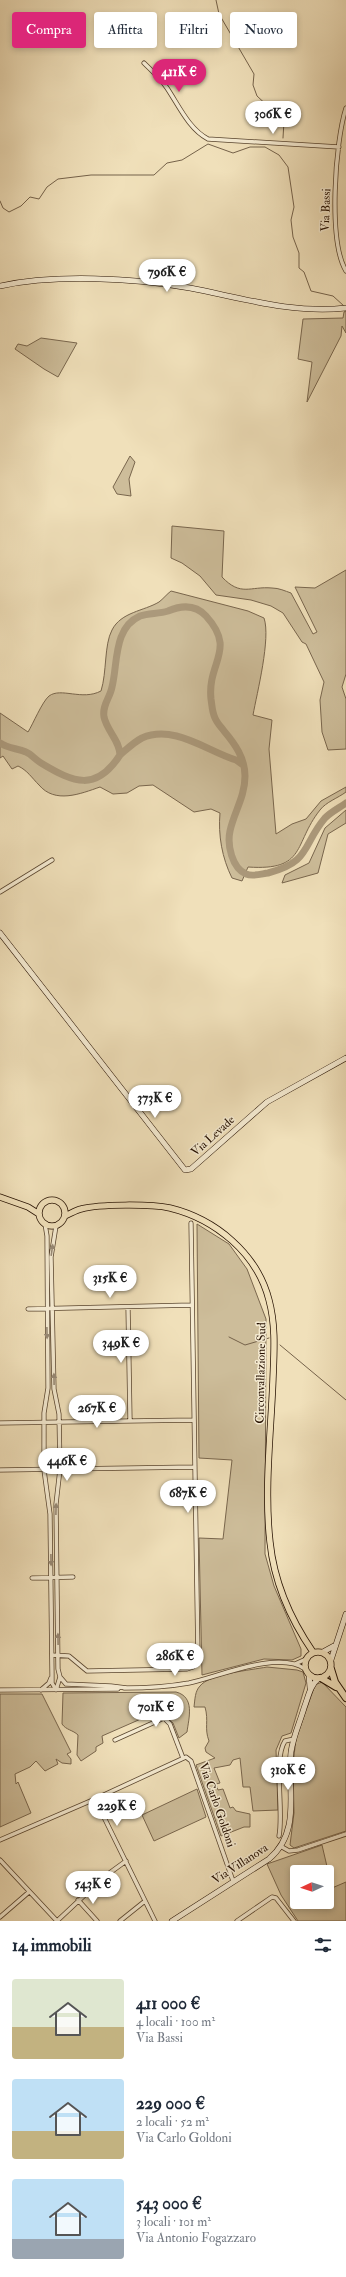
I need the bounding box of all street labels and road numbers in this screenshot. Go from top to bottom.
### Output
street label: Via Bassi [318,188,334,232]
street label: Via Levade [188,1112,238,1160]
street label: Circonvallazione Sud [253,1322,269,1424]
street label: Via Carlo Goldoni [196,1761,238,1849]
street label: Via Villanova [209,1840,272,1888]

